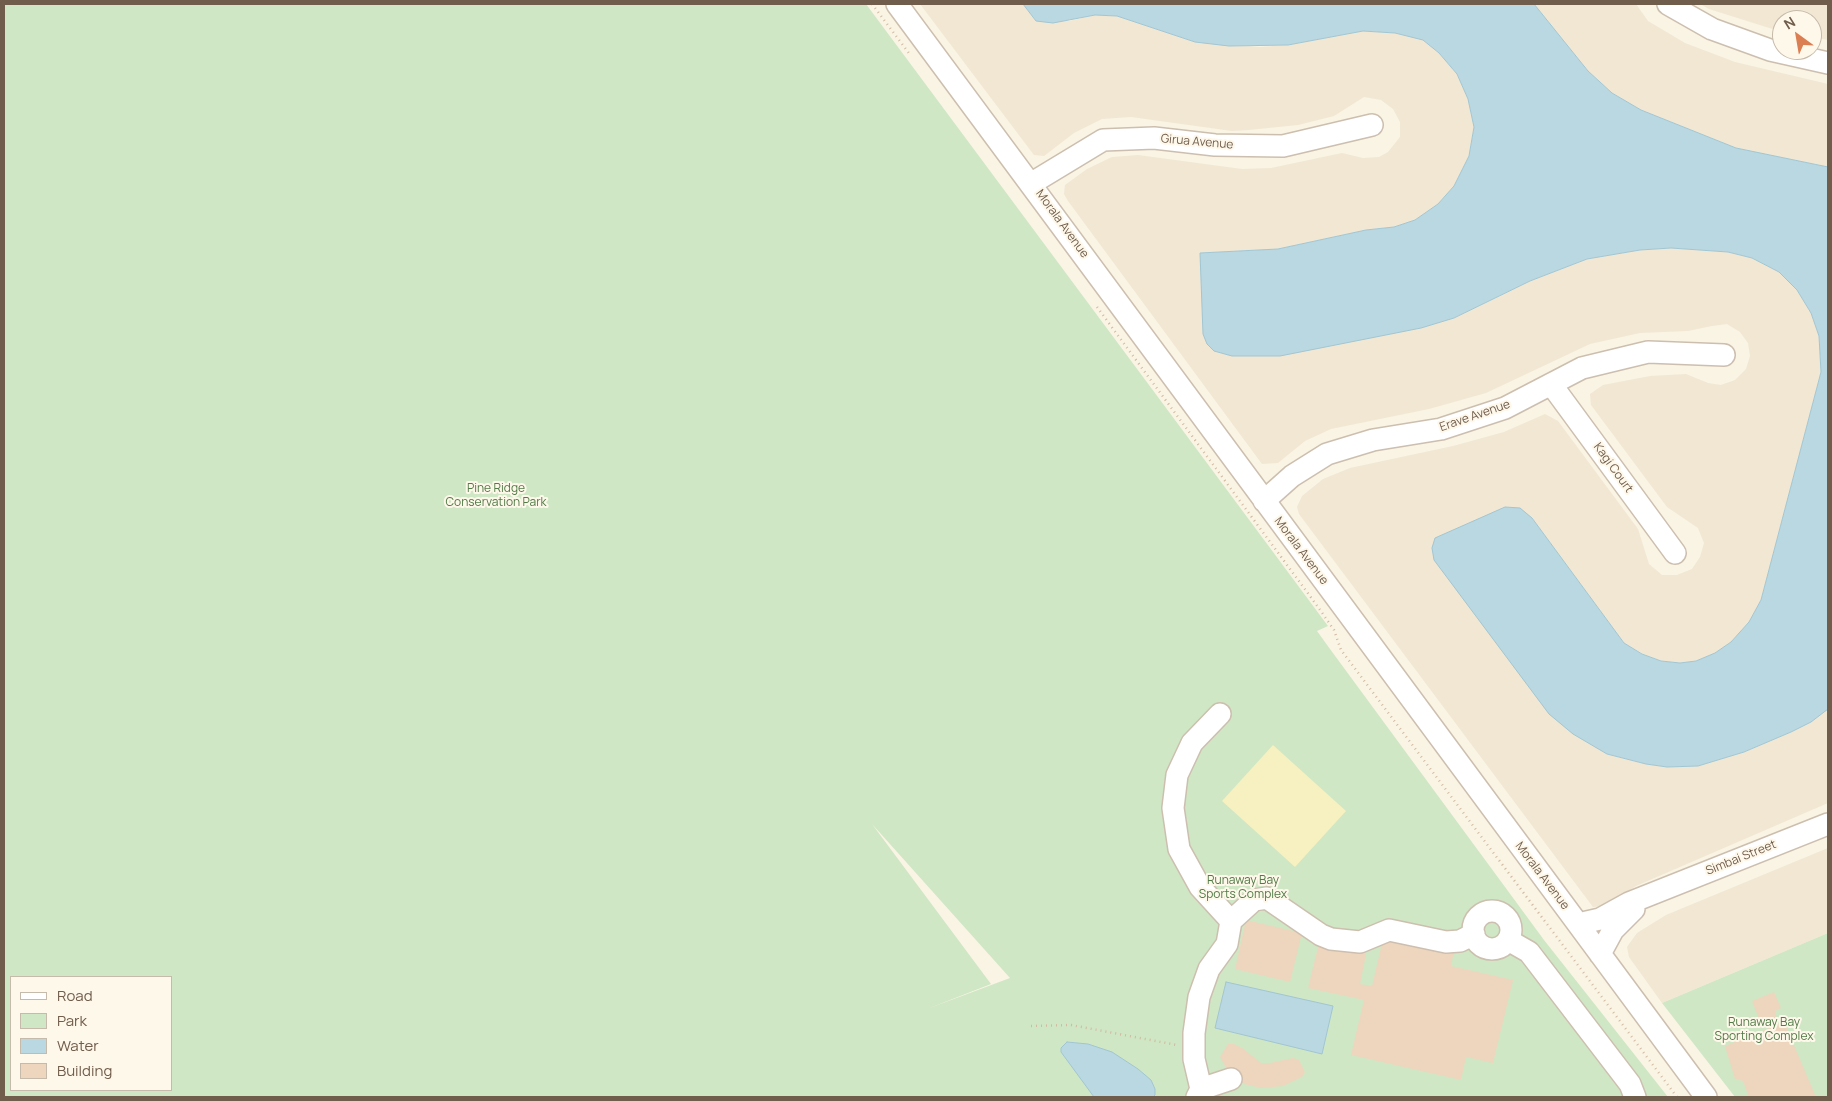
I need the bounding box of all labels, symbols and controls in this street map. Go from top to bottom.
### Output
north arrow [1772,10,1822,60]
text: N [1780,12,1799,33]
street label: Girua Avenue [1160,132,1234,152]
street label: Morala Avenue [1032,187,1092,261]
street label: Erave Avenue [1438,397,1512,435]
street label: Kagi Court [1590,440,1636,496]
park label: Pine Ridge Conservation Park [446,482,546,510]
street label: Morala Avenue [1271,514,1331,588]
street label: Simbai Street [1704,837,1778,879]
street label: Morala Avenue [1512,839,1572,913]
park label: Runaway Bay Sports Complex [1199,874,1287,902]
legend [10,976,172,1091]
text: Road [57,985,93,1006]
text: Park [57,1010,87,1031]
park label: Runaway Bay Sporting Complex [1714,1016,1814,1044]
text: Water [57,1035,99,1056]
text: Building [57,1060,112,1081]

